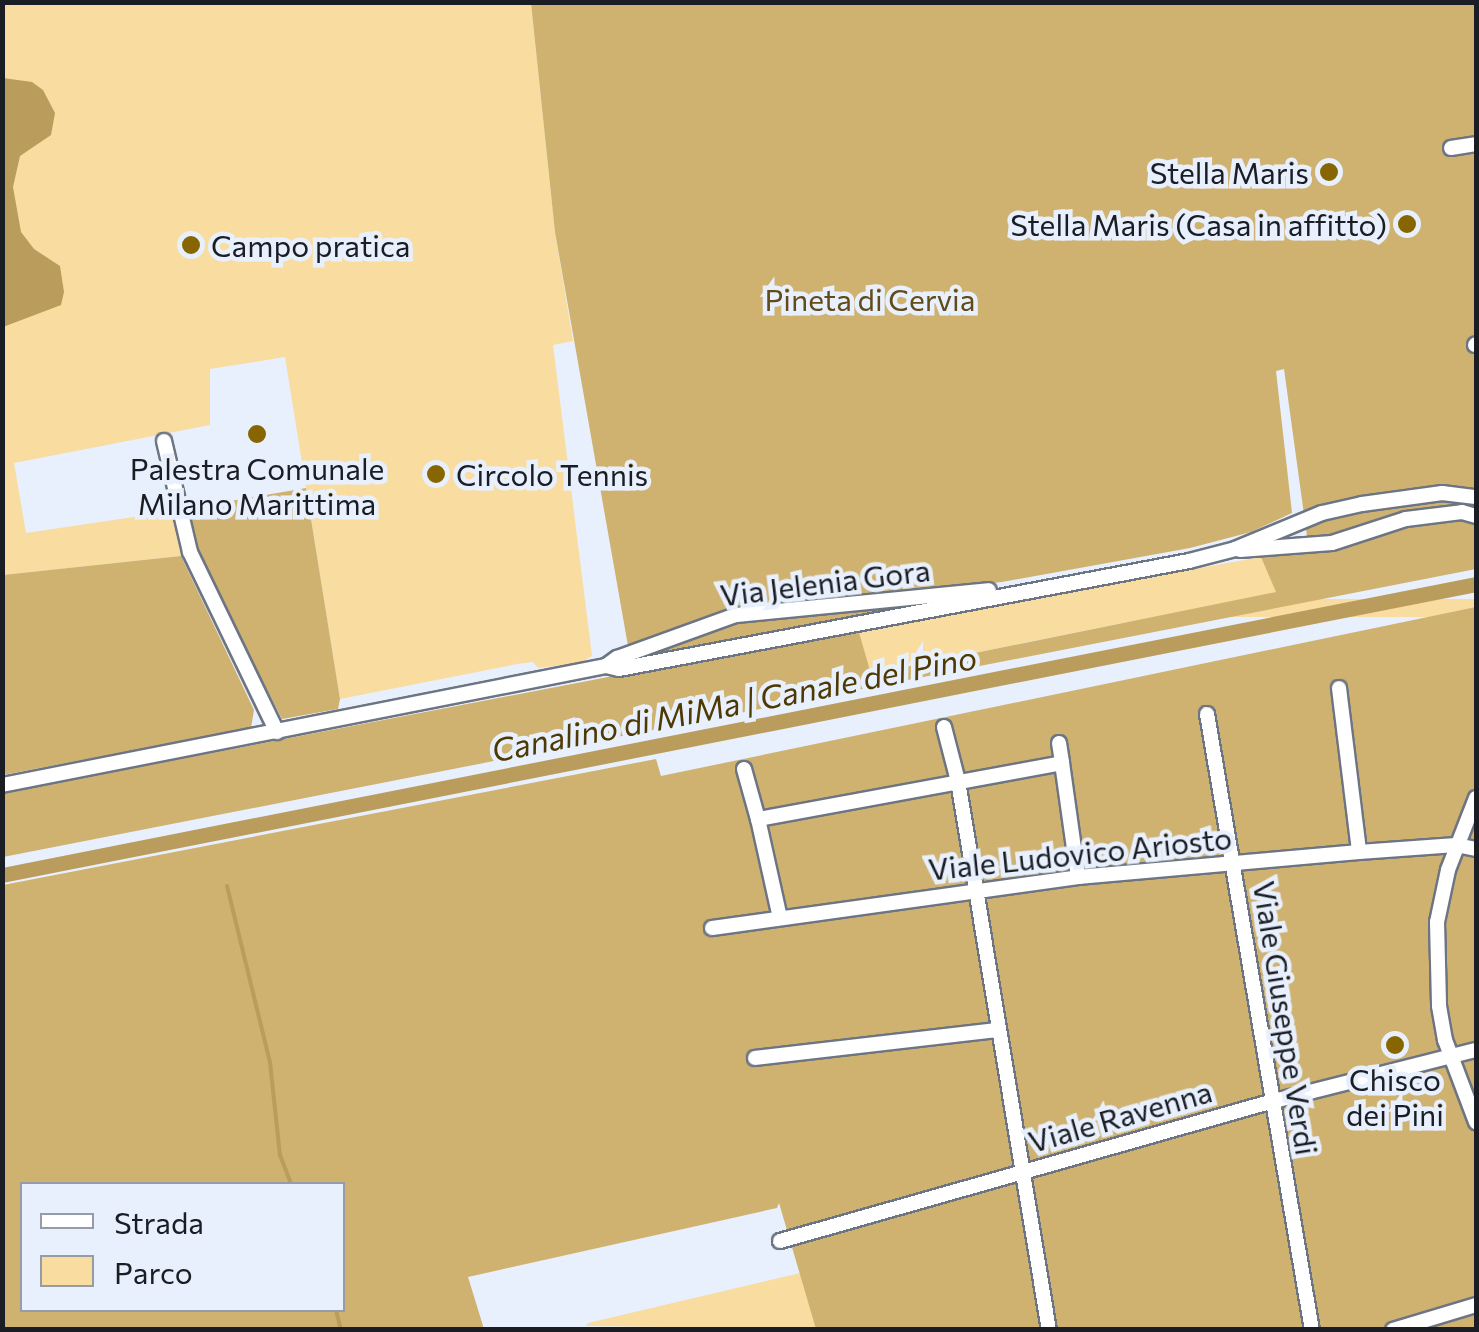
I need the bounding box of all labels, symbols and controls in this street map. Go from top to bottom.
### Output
place label: Stella Maris [1150,154,1309,190]
marker: Stella Maris [1318,161,1340,183]
place label: Stella Maris (Casa in affitto) [1010,206,1387,242]
marker: Stella Maris (Casa in affitto) [1396,213,1418,235]
place label: Campo pratica [211,227,410,263]
marker: Campo pratica [180,234,202,256]
park label: Pineta di Cervia [765,281,975,317]
marker: Palestra Comunale Milano Marittima [246,423,268,445]
place label: Palestra Comunale Milano Marittima [130,450,384,520]
place label: Circolo Tennis [456,456,648,492]
marker: Circolo Tennis [425,463,447,485]
street label: Via Jelenia Gora [718,551,932,613]
water label: Canalino di MiMa | Canale del Pino [488,637,980,769]
street label: Viale Ludovico Ariosto [926,819,1234,887]
street label: Viale Giuseppe Verdi [1247,878,1325,1158]
marker: Chisco dei Pini [1384,1034,1406,1056]
place label: Chisco dei Pini [1346,1061,1444,1132]
street label: Viale Ravenna [1024,1073,1216,1159]
legend [20,1182,345,1312]
text: Strada [114,1203,204,1240]
text: Parco [114,1253,193,1290]

